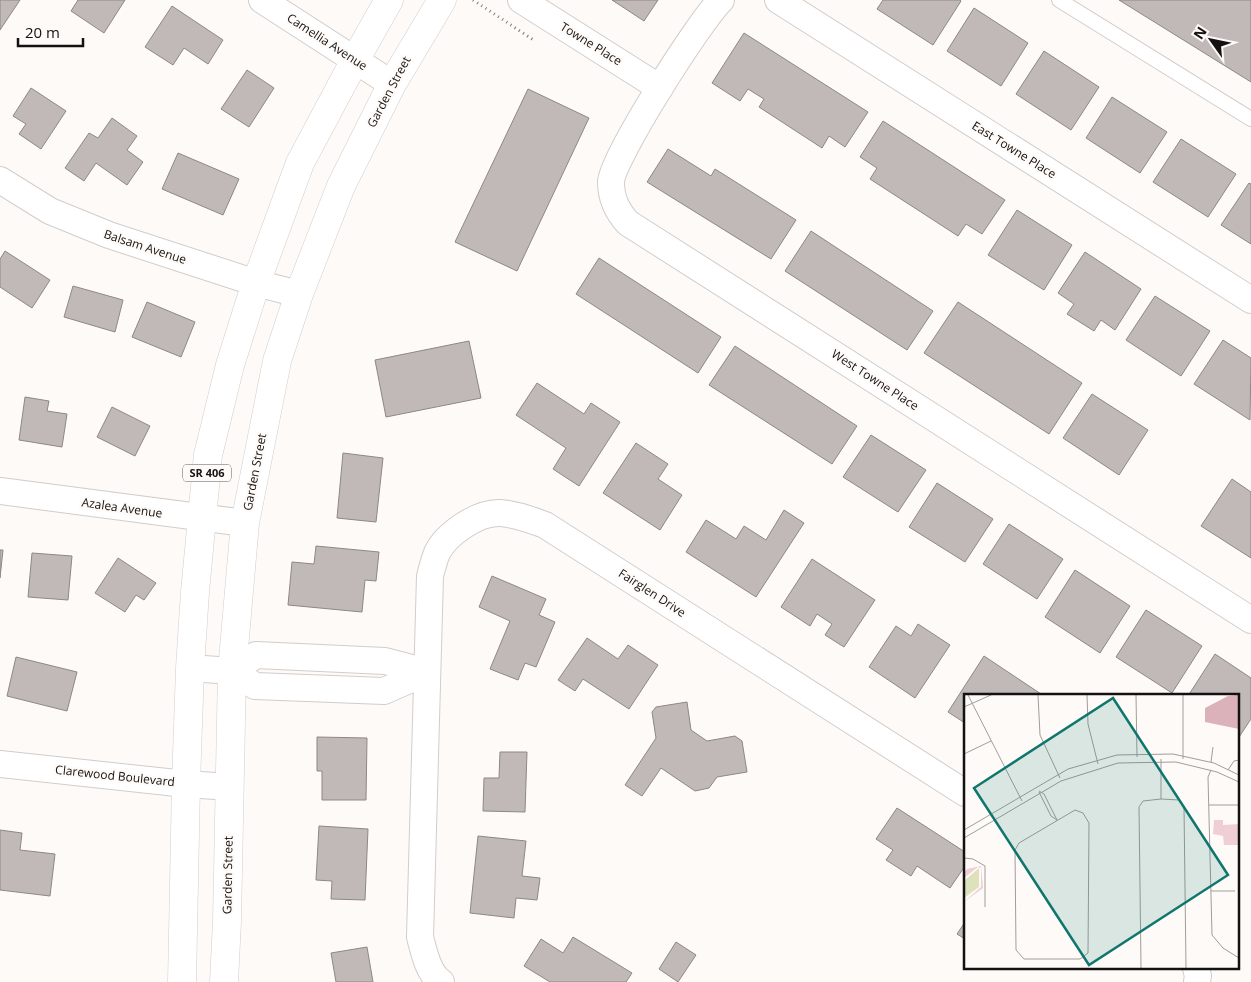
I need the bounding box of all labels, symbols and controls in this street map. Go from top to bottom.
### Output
street label: Camellia Avenue [284,9,371,74]
scale bar [18,15,82,47]
north arrow [1186,15,1236,65]
street label: Towne Place [557,18,626,69]
text: 20 m [25,22,60,42]
text: N [1189,23,1211,43]
street label: Garden Street [363,53,414,130]
street label: East Towne Place [969,117,1060,182]
street label: Balsam Avenue [102,225,189,268]
street label: West Towne Place [828,345,922,414]
street label: Garden Street [239,432,270,512]
road number: SR 406 [183,464,231,482]
street label: Azalea Avenue [81,493,164,522]
street label: Fairglen Drive [615,565,689,621]
inset map [964,694,1238,970]
street label: Clarewood Boulevard [54,761,176,790]
street label: Garden Street [218,836,237,914]

